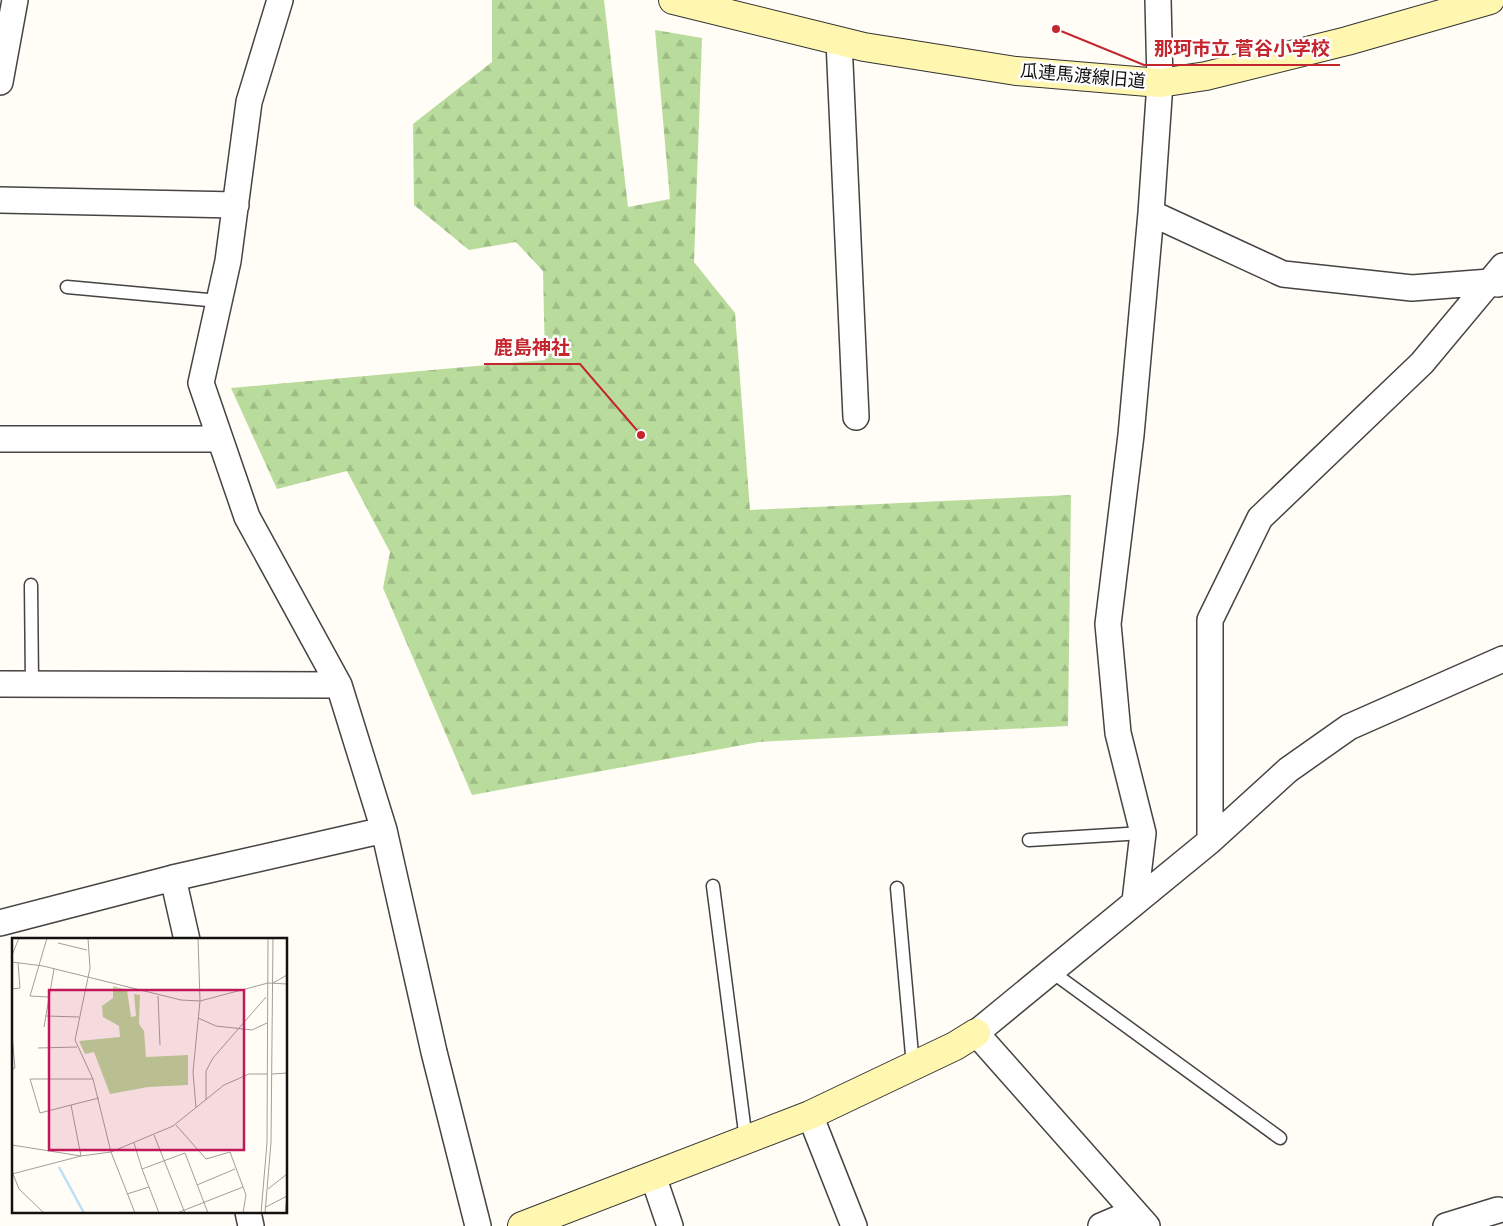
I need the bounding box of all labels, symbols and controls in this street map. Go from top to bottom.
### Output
callout: 那珂市立 菅谷小学校 [1144,31,1340,65]
text: 那珂市立 菅谷小学校 [1154,35,1330,60]
street label: 瓜連馬渡線旧道 [1019,58,1147,92]
callout: 鹿島神社 [484,330,580,364]
text: 鹿島神社 [494,334,570,359]
inset map [12,938,288,1214]

